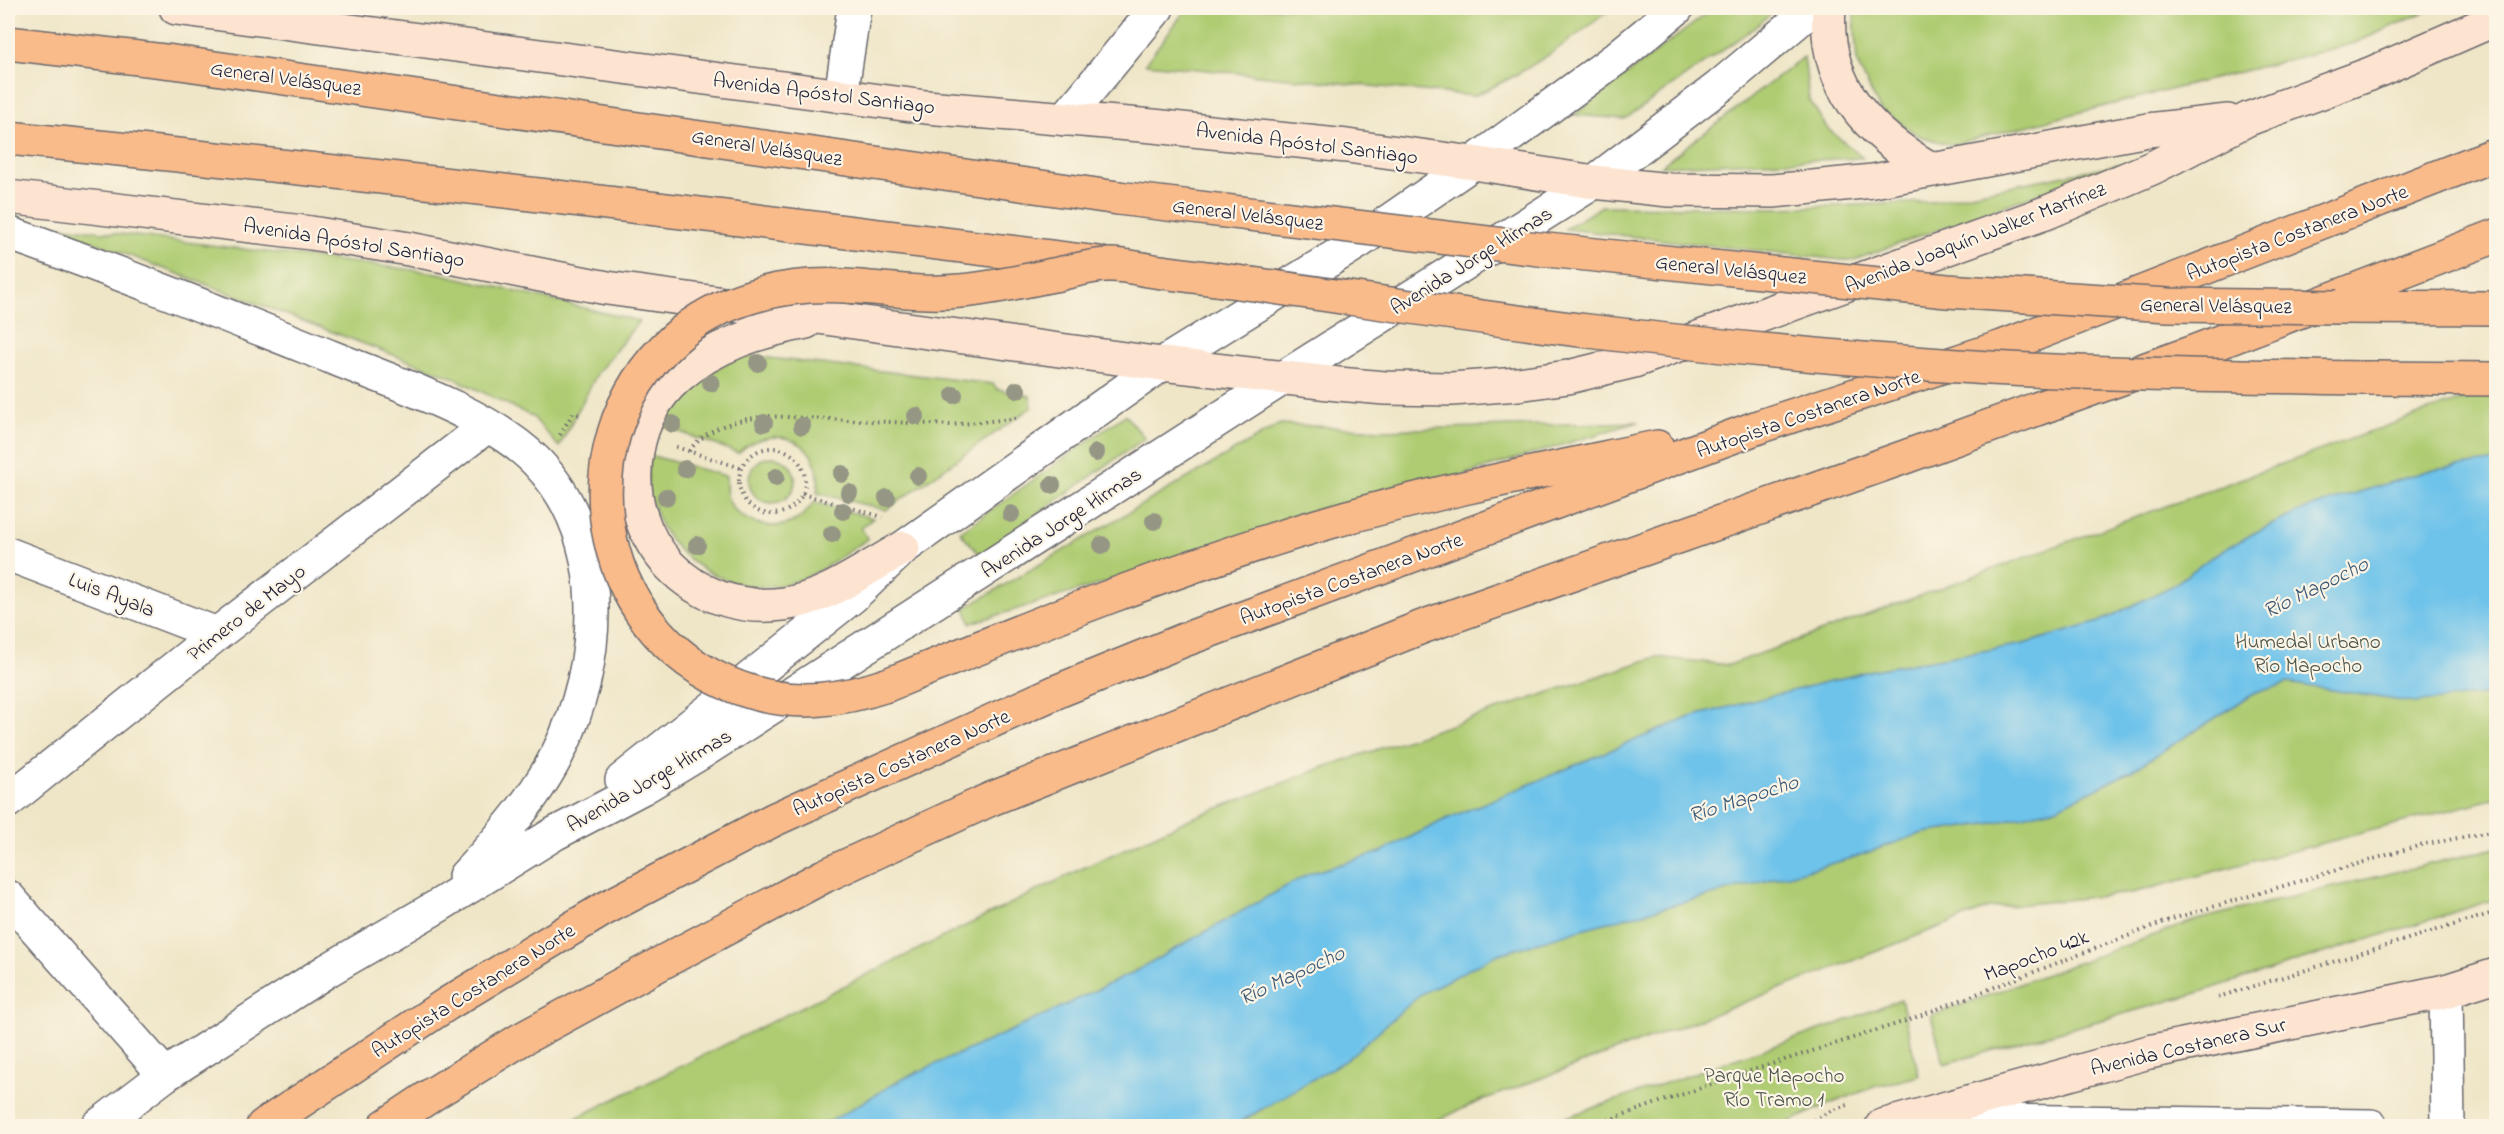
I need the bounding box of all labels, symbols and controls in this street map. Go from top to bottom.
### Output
street label: General Velásquez [208,55,363,105]
street label: Avenida Apóstol Santiago [711,66,937,125]
street label: Avenida Apóstol Santiago [1194,116,1420,175]
street label: General Velásquez [689,122,844,176]
street label: Avenida Joaquín Walker Martínez [1841,175,2111,303]
street label: Autopista Costanera Norte [2183,178,2413,290]
street label: General Velásquez [1171,192,1325,240]
street label: Avenida Jorge Hirmas [1385,200,1560,325]
street label: Avenida Apóstol Santiago [241,212,466,278]
street label: General Velásquez [1654,248,1808,294]
street label: General Velásquez [2140,291,2292,323]
street label: Autopista Costanera Norte [1693,362,1925,467]
street label: Avenida Jorge Hirmas [976,460,1149,589]
street label: Autopista Costanera Norte [1236,525,1468,634]
water label: Río Mapocho [2258,549,2376,628]
street label: Primero de Mayo [182,558,314,671]
street label: Luis Ayala [63,566,159,628]
park label: Humedal Urbano Río Mapocho [2235,628,2381,682]
street label: Autopista Costanera Norte [788,702,1016,825]
street label: Avenida Jorge Hirmas [562,722,739,843]
water label: Río Mapocho [1685,767,1804,833]
street label: Autopista Costanera Norte [367,916,582,1067]
street label: Mapocho 42k [1980,923,2094,991]
water label: Río Mapocho [1234,938,1352,1015]
street label: Avenida Costanera Sur [2088,1011,2290,1085]
park label: Parque Mapocho Río Tramo 1 [1704,1062,1844,1116]

